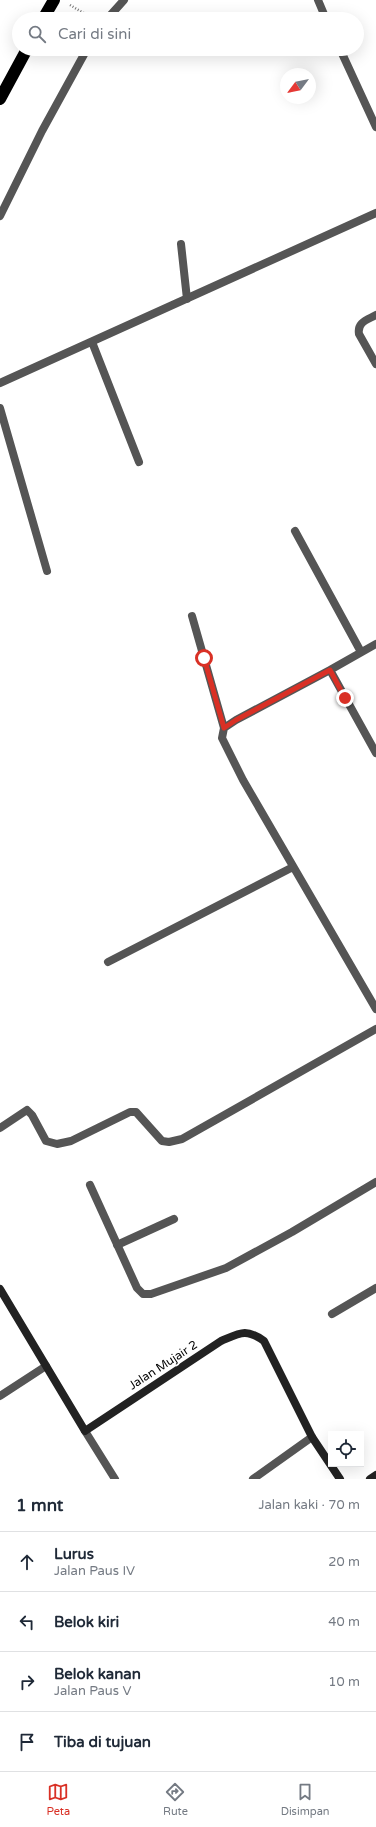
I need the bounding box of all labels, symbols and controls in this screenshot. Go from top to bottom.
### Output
search box [12,12,364,56]
icon: search [26,23,48,45]
text: Cari di sini [58,25,131,43]
north arrow [280,68,316,104]
route start [195,649,213,667]
route end [336,689,354,707]
street label: Jalan Mujair 2 [126,1338,200,1392]
map controls [328,1431,364,1467]
button: locate [328,1431,364,1467]
text: 1 mnt [16,1495,63,1516]
text: Jalan kaki · 70 m [258,1497,360,1513]
text: Lurus [54,1545,94,1563]
icon: ahead [16,1551,38,1573]
text: 20 m [328,1554,360,1570]
text: Jalan Paus IV [54,1563,135,1579]
icon: left [16,1611,38,1633]
text: Belok kiri [54,1613,119,1631]
text: 40 m [328,1614,360,1630]
text: Belok kanan [54,1665,141,1683]
icon: right [16,1671,38,1693]
text: 10 m [328,1674,360,1690]
text: Jalan Paus V [54,1683,131,1699]
icon: arrive [16,1731,38,1753]
text: Tiba di tujuan [54,1733,151,1751]
tab: Peta [46,1781,70,1818]
tab: Rute [163,1781,188,1818]
tab: Disimpan [281,1781,330,1818]

